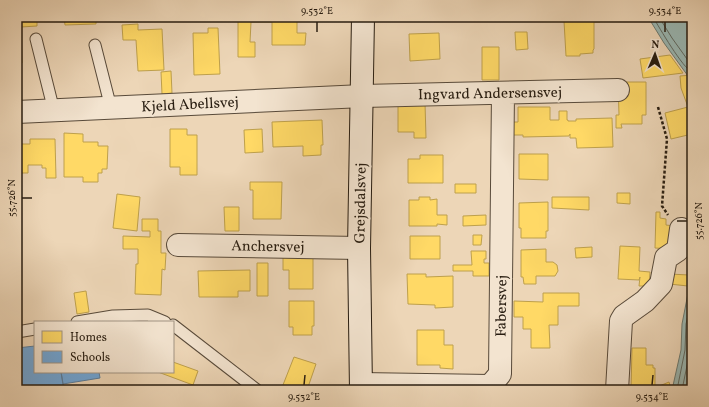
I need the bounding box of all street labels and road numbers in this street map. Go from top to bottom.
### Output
street label: Ingvard Andersensvej [418,83,562,106]
street label: Kjeld Abellsvej [141,92,239,119]
street label: Grejsdalsvej [350,163,373,244]
street label: Anchersvej [231,236,305,259]
street label: Fabersvej [491,275,514,337]

